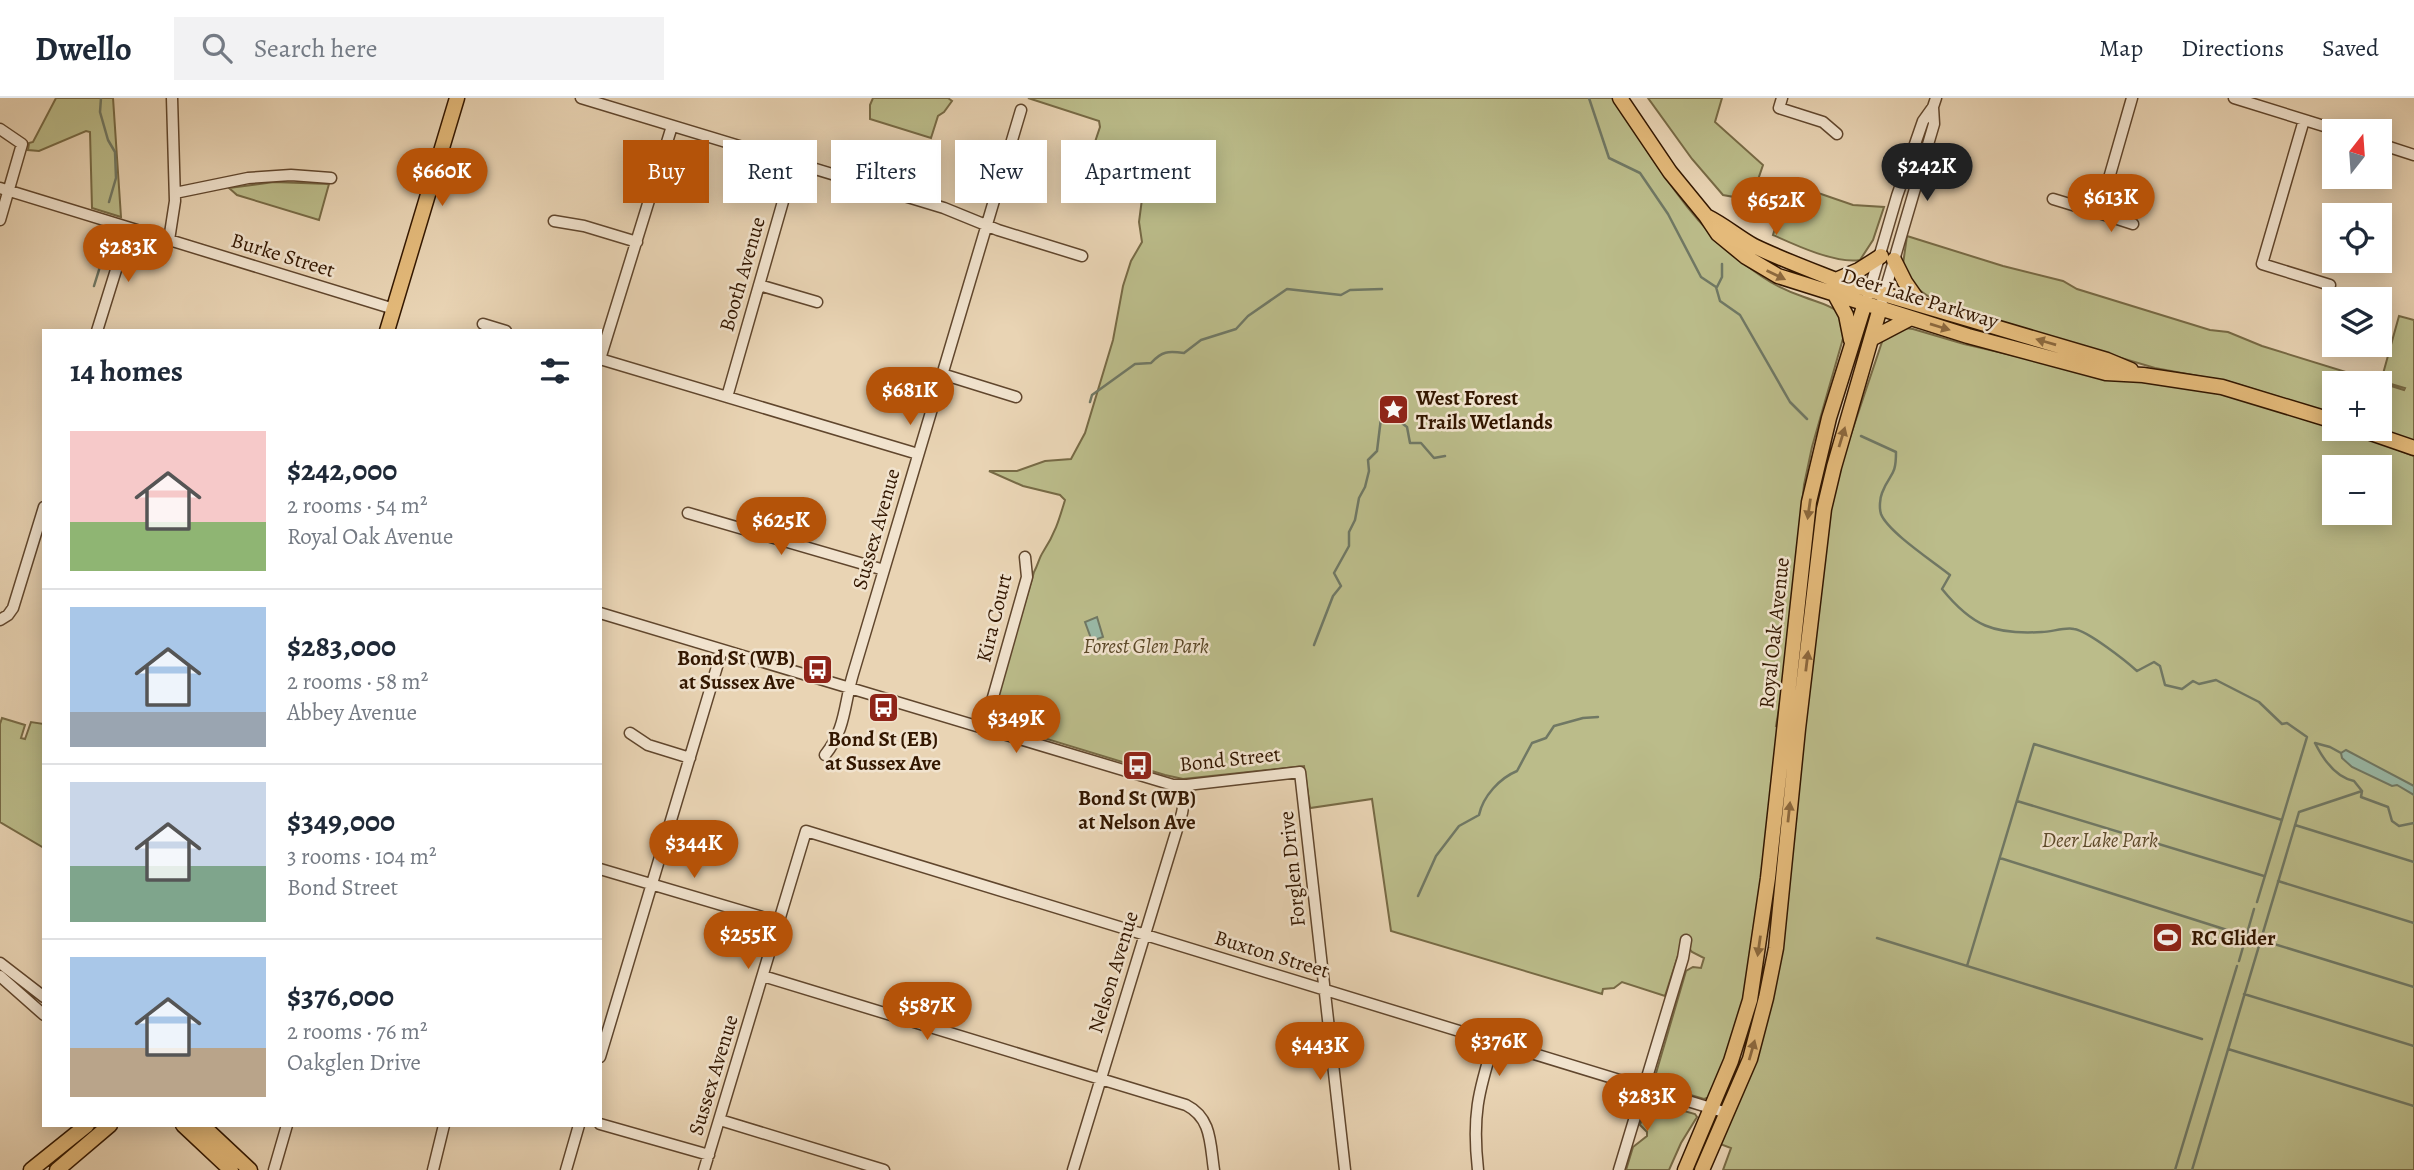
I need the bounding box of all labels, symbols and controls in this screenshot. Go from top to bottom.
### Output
search box [174,17,664,80]
text: Dwello [35,26,132,71]
icon: search [198,29,236,67]
text: Search here [254,31,377,66]
text: Map [2099,32,2143,64]
text: Directions [2181,32,2284,64]
text: Saved [2322,32,2379,64]
north arrow [2322,119,2392,189]
map controls [2322,119,2392,525]
chip: Buy [623,140,709,203]
chip: Rent [723,140,817,203]
chip: Filters [831,140,941,203]
chip: New [955,140,1047,203]
chip: Apartment [1061,140,1216,203]
pin: $242K [1878,144,1976,203]
pin: $660K [393,148,491,208]
text: $242K [1898,150,1956,181]
text: $660K [413,155,471,186]
pin: $613K [2062,174,2160,234]
pin: $652K [1727,178,1825,237]
text: $613K [2084,181,2138,212]
text: $652K [1747,184,1805,215]
button: locate [2322,203,2392,273]
street label: Booth Avenue [712,213,772,335]
pin: $283K [79,225,177,284]
street label: Burke Street [228,226,338,284]
text: $283K [99,231,157,262]
street label: Deer Lake Parkway [1838,261,2002,335]
one-way arrow [1766,269,1786,281]
button: layers [2322,287,2392,357]
one-way arrow [1929,323,1950,333]
one-way arrow [2035,337,2056,347]
text: 14 homes [70,351,183,391]
icon: filters [536,352,574,390]
pin: $681K [861,368,959,427]
button: + [2322,371,2392,441]
text: $681K [882,374,938,405]
place label: West Forest Trails Wetlands [1415,384,1553,436]
place icon: West Forest Trails Wetlands [1376,393,1410,427]
one-way arrow [1838,426,1848,447]
text: $242,000 [287,450,397,490]
button: − [2322,455,2392,525]
icon: home [126,459,210,543]
street label: Sussex Avenue [845,465,907,593]
text: 2 rooms · 54 m² [287,490,428,521]
pin: $625K [732,498,830,557]
one-way arrow [1803,498,1814,520]
text: $625K [752,504,810,535]
text: Royal Oak Avenue [287,521,453,552]
street label: Royal Oak Avenue [1752,556,1796,710]
street label: Kira Court [969,571,1019,665]
text: $283,000 [287,626,396,666]
park label: Forest Glen Park [1083,632,1209,660]
icon: home [126,635,210,719]
place label: Bond St (WB) at Sussex Ave [677,644,795,696]
one-way arrow [1802,650,1813,672]
bus stop icon: Bond St (WB) at Sussex Ave [801,653,835,687]
text: 2 rooms · 58 m² [287,666,428,697]
bus stop icon: Bond St (EB) at Sussex Ave [866,690,900,724]
pin: $349K [967,696,1065,755]
text: Abbey Avenue [287,697,417,728]
text: $349K [987,702,1045,733]
place label: Bond St (EB) at Sussex Ave [825,725,941,777]
street label: Bond Street [1178,740,1282,778]
bus stop icon: Bond St (WB) at Nelson Ave [1120,749,1154,783]
place label: Bond St (WB) at Nelson Ave [1078,784,1196,836]
text: $349,000 [287,801,395,841]
one-way arrow [1784,801,1795,823]
icon: home [126,810,210,894]
street label: Forglen Drive [1272,810,1312,928]
pin: $344K [645,820,743,880]
park label: Deer Lake Park [2042,826,2158,854]
text: $344K [665,827,723,858]
text: 3 rooms · 104 m² [287,841,436,872]
text: Bond Street [287,872,398,903]
street label: Nelson Avenue [1081,908,1145,1036]
pin: $255K [699,912,797,971]
text: $255K [720,918,776,949]
sports icon: RC Glider [2151,921,2185,955]
street label: Buxton Street [1211,923,1333,985]
place label: RC Glider [2191,924,2276,952]
one-way arrow [1754,935,1765,957]
text: $376,000 [287,976,394,1016]
pin: $587K [878,982,976,1042]
icon: home [126,985,210,1069]
text: $587K [899,989,955,1020]
street label: Sussex Avenue [681,1011,745,1139]
text: 2 rooms · 76 m² [287,1016,428,1047]
pin: $376K [1450,1018,1548,1078]
pin: $443K [1271,1023,1369,1082]
text: $376K [1471,1025,1527,1056]
text: $443K [1291,1029,1349,1060]
one-way arrow [1748,1039,1758,1060]
text: Oakglen Drive [287,1047,421,1078]
pin: $283K [1598,1074,1696,1133]
text: $283K [1618,1080,1676,1111]

